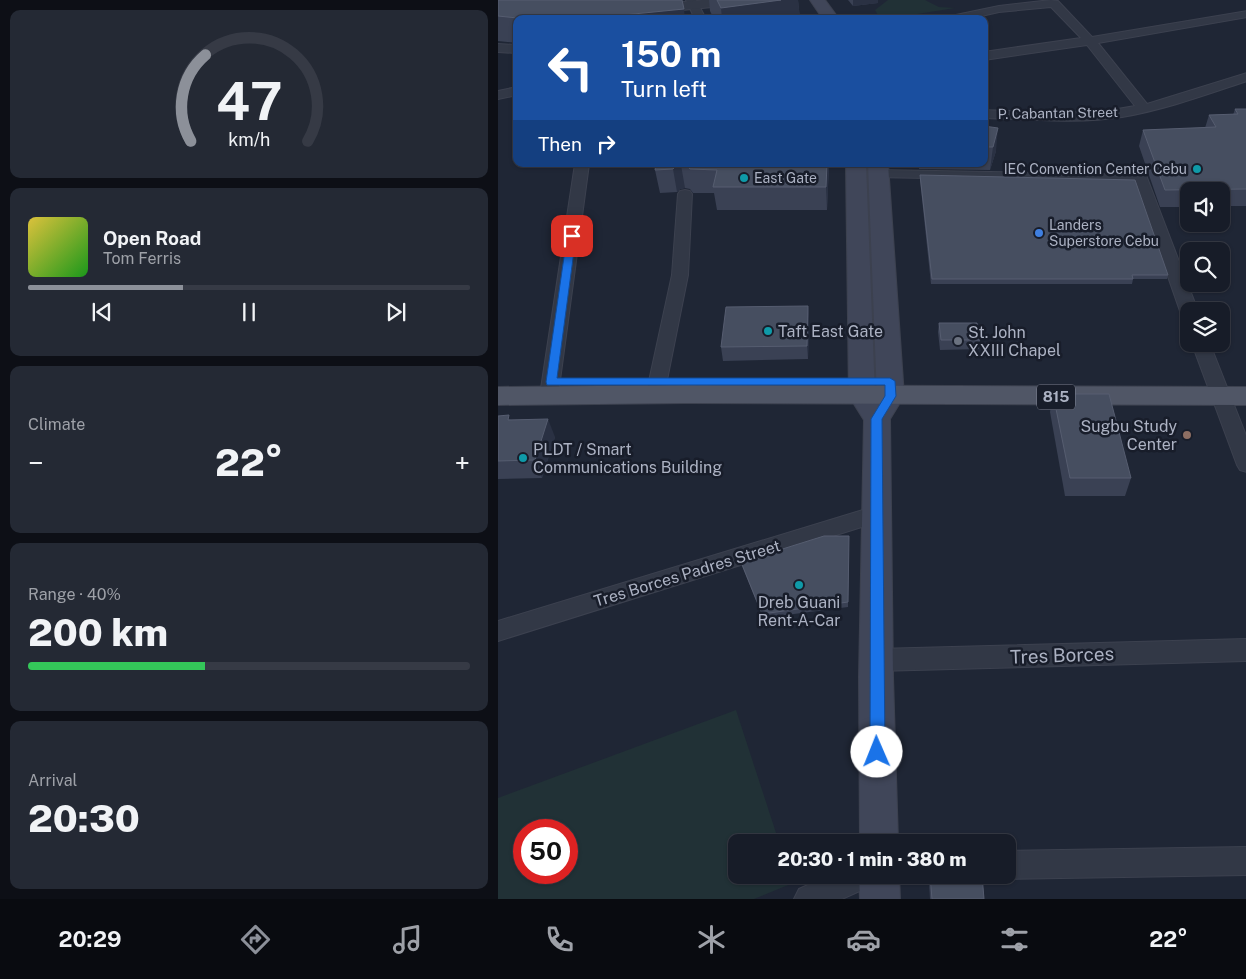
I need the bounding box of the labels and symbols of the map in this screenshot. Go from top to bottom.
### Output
street label: P. Cabantan Street [998,104,1118,122]
place label: IEC Convention Center Cebu [1004,161,1187,177]
marker: IEC Convention Center Cebu [1191,163,1203,175]
place label: East Gate [754,170,817,186]
marker: East Gate [738,172,750,184]
pin [551,215,593,257]
place label: Landers Superstore Cebu [1049,217,1159,249]
marker: Landers Superstore Cebu [1033,227,1045,239]
place label: Taft East Gate [778,322,883,341]
place label: St. John XXIII Chapel [968,323,1061,360]
marker: Taft East Gate [762,325,774,337]
marker: St. John XXIII Chapel [952,335,964,347]
road number: 815 [1037,384,1075,410]
place label: Sugbu Study Center [1080,417,1177,454]
marker: Sugbu Study Center [1181,429,1193,441]
place label: PLDT / Smart Communications Building [533,440,722,477]
marker: PLDT / Smart Communications Building [517,452,529,464]
street label: Tres Borces Padres Street [592,536,783,611]
marker: Dreb Guani Rent-A-Car [793,579,805,591]
place label: Dreb Guani Rent-A-Car [758,593,840,630]
street label: Tres Borces [1010,642,1114,668]
position arrow [850,725,902,777]
speed limit sign: 50 [513,819,578,884]

